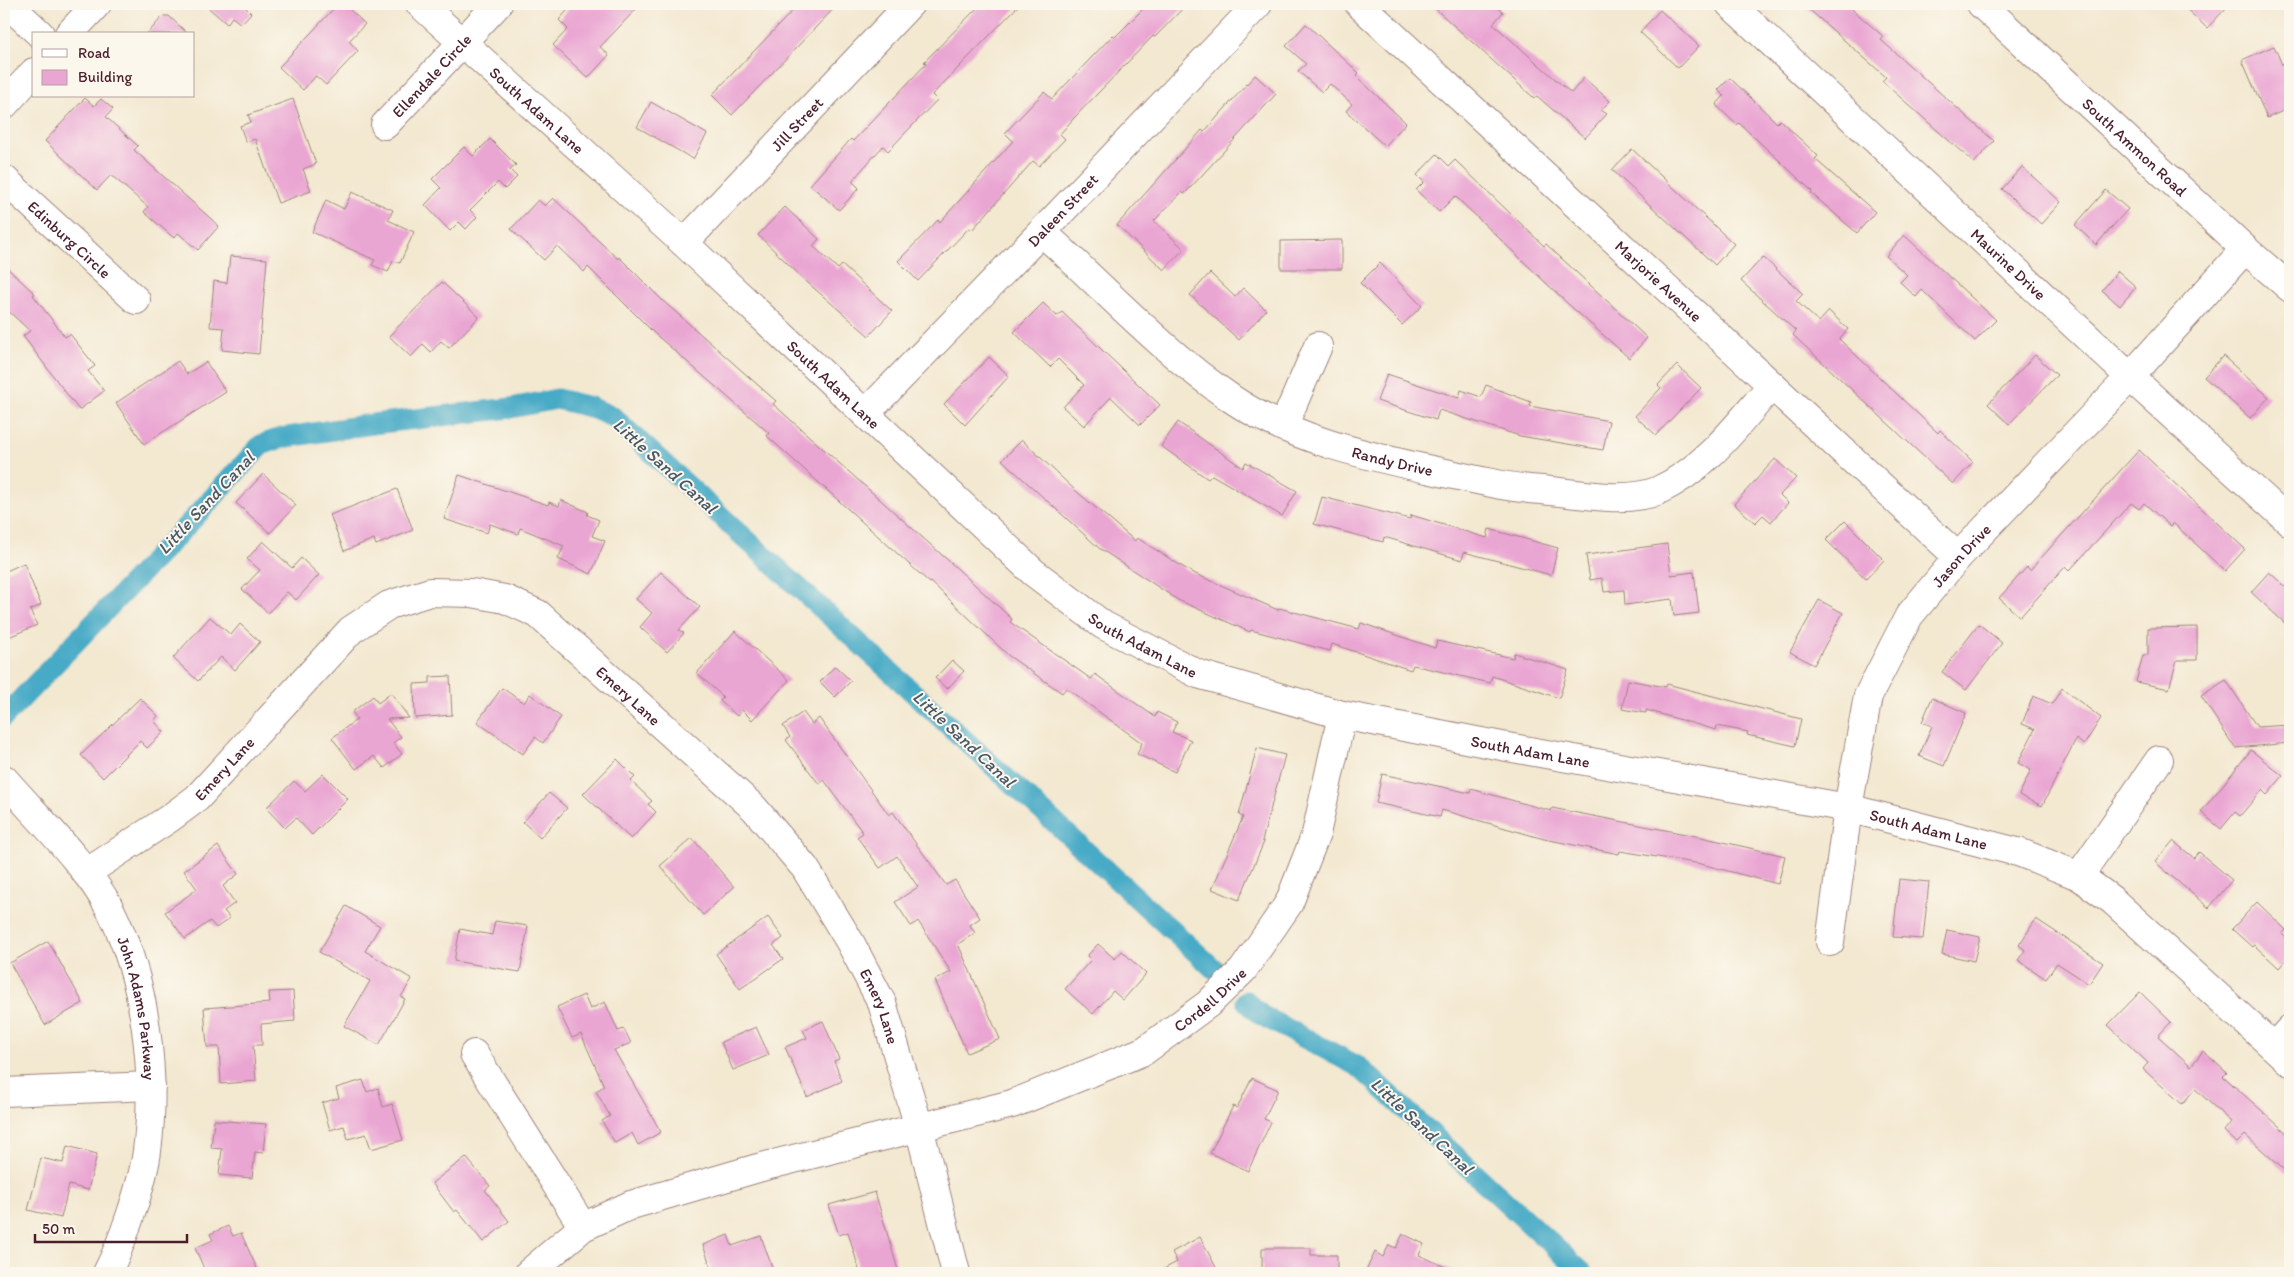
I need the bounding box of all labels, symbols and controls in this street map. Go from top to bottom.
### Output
street label: Ellendale Circle [388,29,475,121]
legend [32,32,195,98]
text: Road [78,44,111,62]
street label: South Adam Lane [486,62,588,158]
text: Building [78,68,132,86]
street label: Jill Street [767,93,827,155]
street label: South Ammon Road [2079,94,2191,200]
street label: Daleen Street [1023,170,1102,250]
street label: Edinburg Circle [24,196,115,282]
street label: Maurine Drive [1967,224,2050,304]
street label: Marjorie Avenue [1611,236,1706,325]
street label: South Adam Lane [783,336,884,433]
water label: Little Sand Canal [609,414,723,520]
street label: Randy Drive [1350,442,1435,480]
water label: Little Sand Canal [153,446,260,559]
street label: Jason Drive [1928,519,1994,591]
street label: South Adam Lane [1085,608,1201,681]
street label: Emery Lane [593,662,665,729]
water label: Little Sand Canal [908,686,1021,793]
street label: South Adam Lane [1469,731,1591,771]
street label: Emery Lane [190,732,258,804]
street label: South Adam Lane [1868,805,1989,853]
street label: John Adams Parkway [114,934,160,1081]
street label: Cordell Drive [1170,963,1250,1036]
street label: Emery Lane [856,965,903,1046]
water label: Little Sand Canal [1366,1073,1479,1180]
scale bar [35,1212,188,1244]
text: 50 m [42,1220,75,1238]

